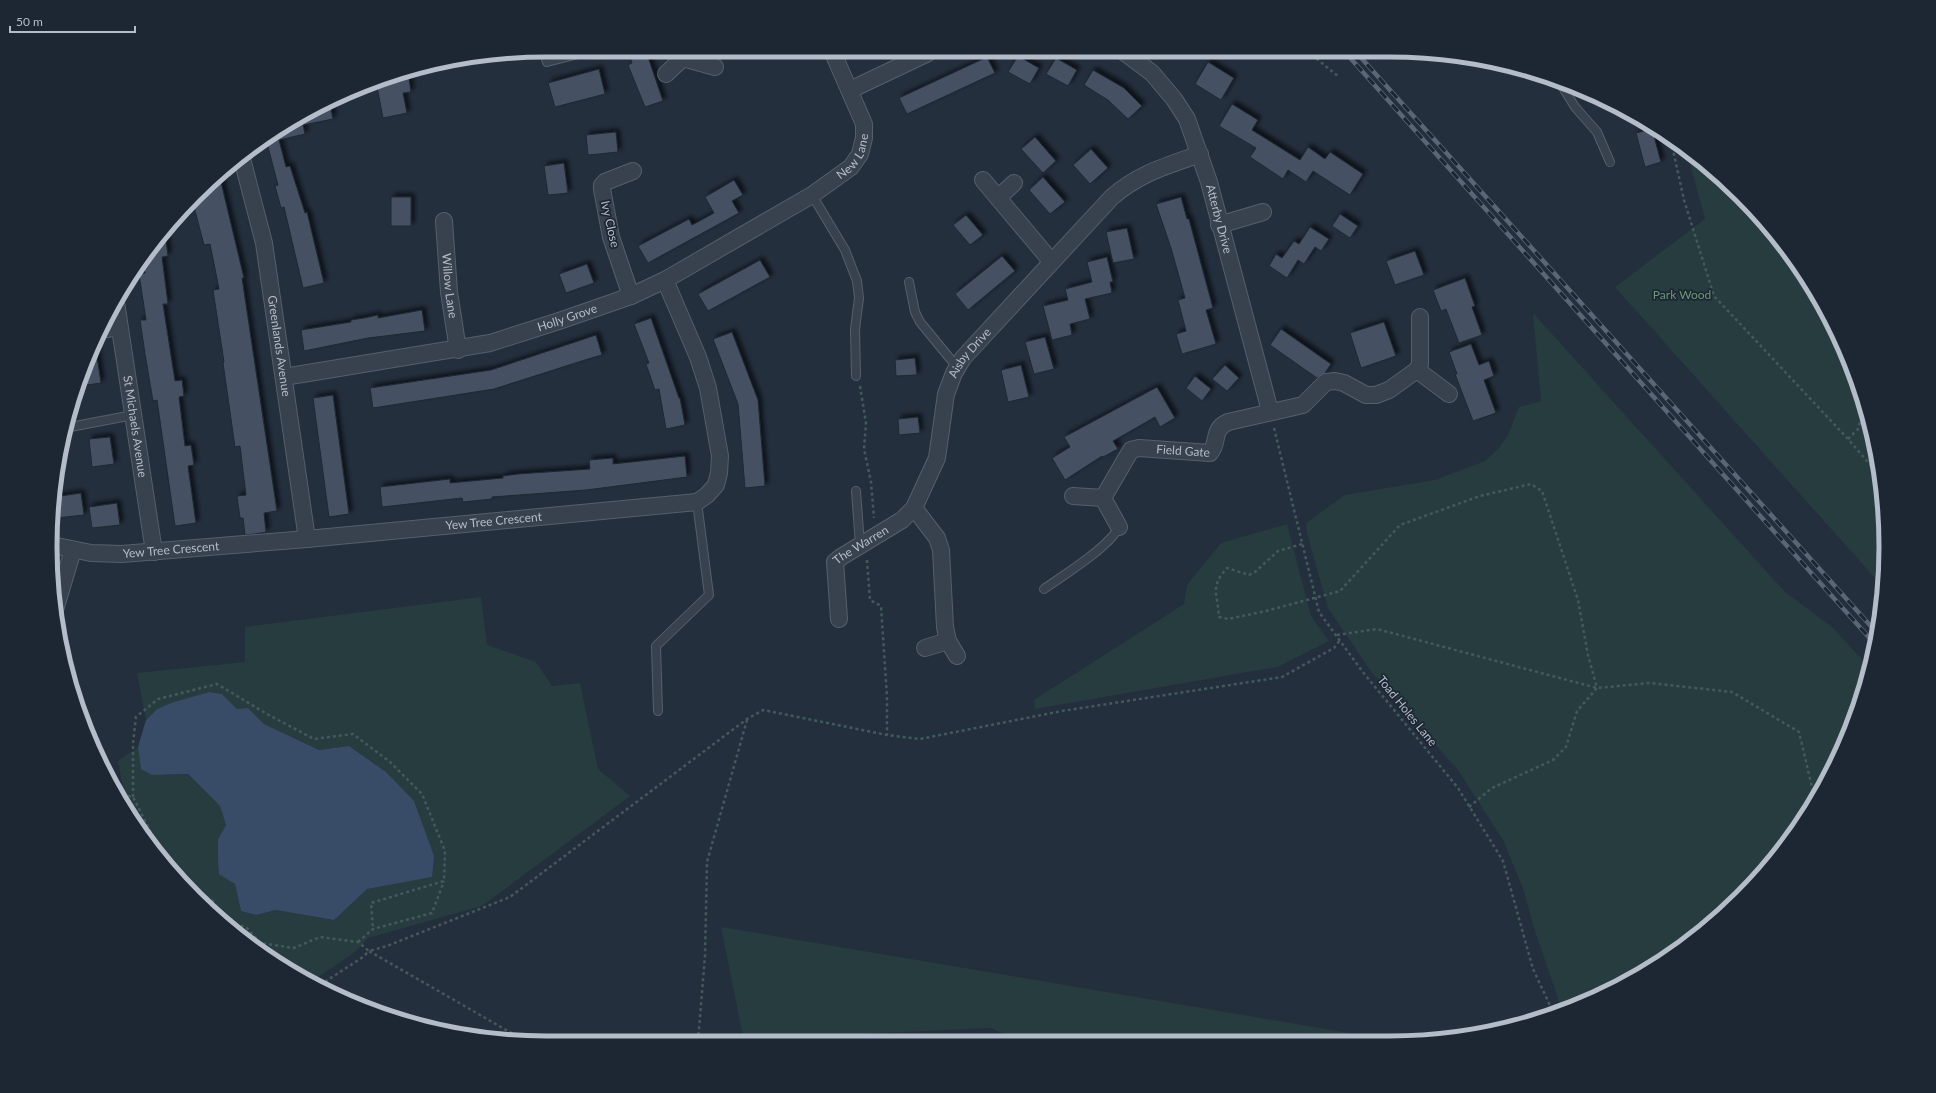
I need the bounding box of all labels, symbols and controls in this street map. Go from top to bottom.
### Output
scale bar [10,8,135,34]
text: 50 m [16,14,43,29]
street label: New Lane [833,134,871,182]
street label: Atterby Drive [1203,183,1236,255]
street label: Ivy Close [598,199,623,249]
street label: Willow Lane [439,253,461,319]
park label: Park Wood [1653,287,1711,302]
street label: Greenlands Avenue [265,294,294,397]
street label: Holly Grove [535,300,599,334]
street label: Aisby Drive [945,325,994,380]
street label: St Michaels Avenue [120,375,151,478]
street label: Field Gate [1156,441,1211,460]
street label: Yew Tree Crescent [445,509,543,533]
street label: The Warren [830,522,891,568]
street label: Yew Tree Crescent [122,538,220,561]
street label: Toad Holes Lane [1374,672,1440,749]

